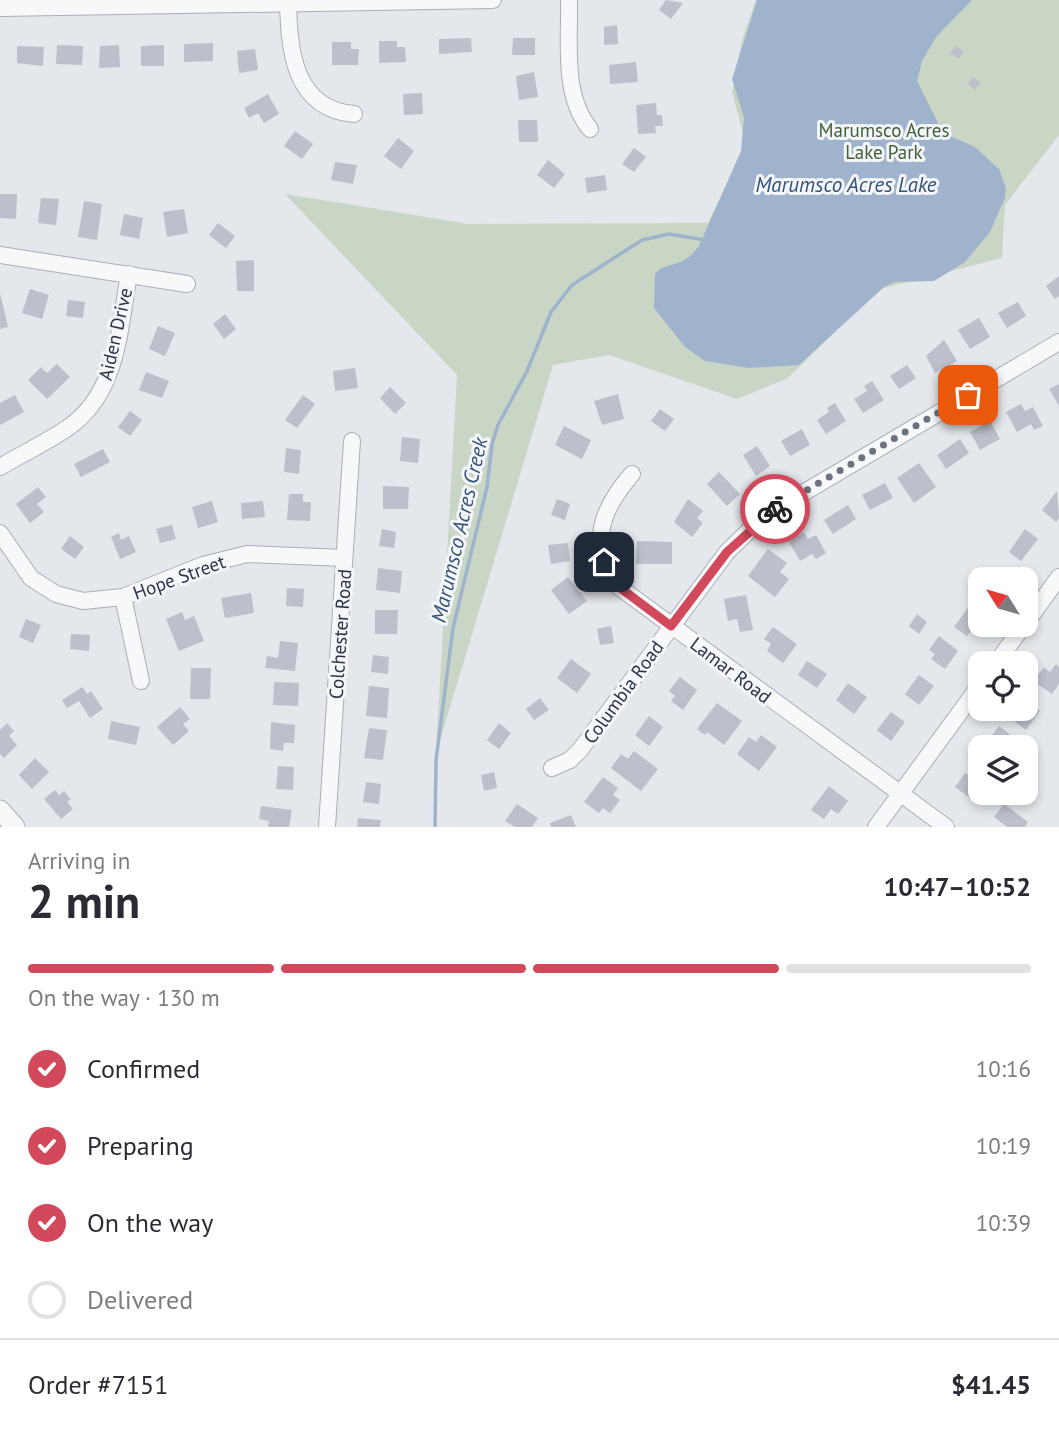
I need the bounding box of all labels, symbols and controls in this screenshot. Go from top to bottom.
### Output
park label: Marumsco Acres Lake Park [819,118,949,164]
water label: Marumsco Acres Lake [755,171,937,198]
street label: Aiden Drive [93,285,137,383]
pin [938,365,998,425]
icon: bag [949,376,987,414]
water label: Marumsco Acres Creek [425,433,494,625]
courier [740,474,810,544]
icon: bike [756,490,794,528]
pin [574,532,634,592]
icon: home [585,543,623,581]
street label: Hope Street [130,549,229,605]
north arrow [968,567,1038,637]
map controls [968,567,1038,805]
street label: Colchester Road [323,568,357,700]
street label: Lamar Road [686,632,776,708]
street label: Columbia Road [578,636,668,748]
button: locate [968,651,1038,721]
button: layers [968,735,1038,805]
text: Arriving in [28,846,130,875]
text: 10:47–10:52 [884,870,1031,903]
text: 2 min [28,871,140,931]
text: On the way · 130 m [28,983,220,1012]
icon: check [28,1050,66,1088]
text: Confirmed [87,1052,200,1085]
text: 10:16 [976,1054,1031,1083]
icon: check [28,1127,66,1165]
text: Preparing [87,1129,194,1162]
text: 10:19 [976,1131,1031,1160]
icon: check [28,1204,66,1242]
text: On the way [87,1206,213,1239]
text: 10:39 [976,1208,1031,1237]
text: Delivered [87,1283,193,1316]
text: Order #7151 [28,1368,168,1401]
text: $41.45 [951,1368,1031,1401]

